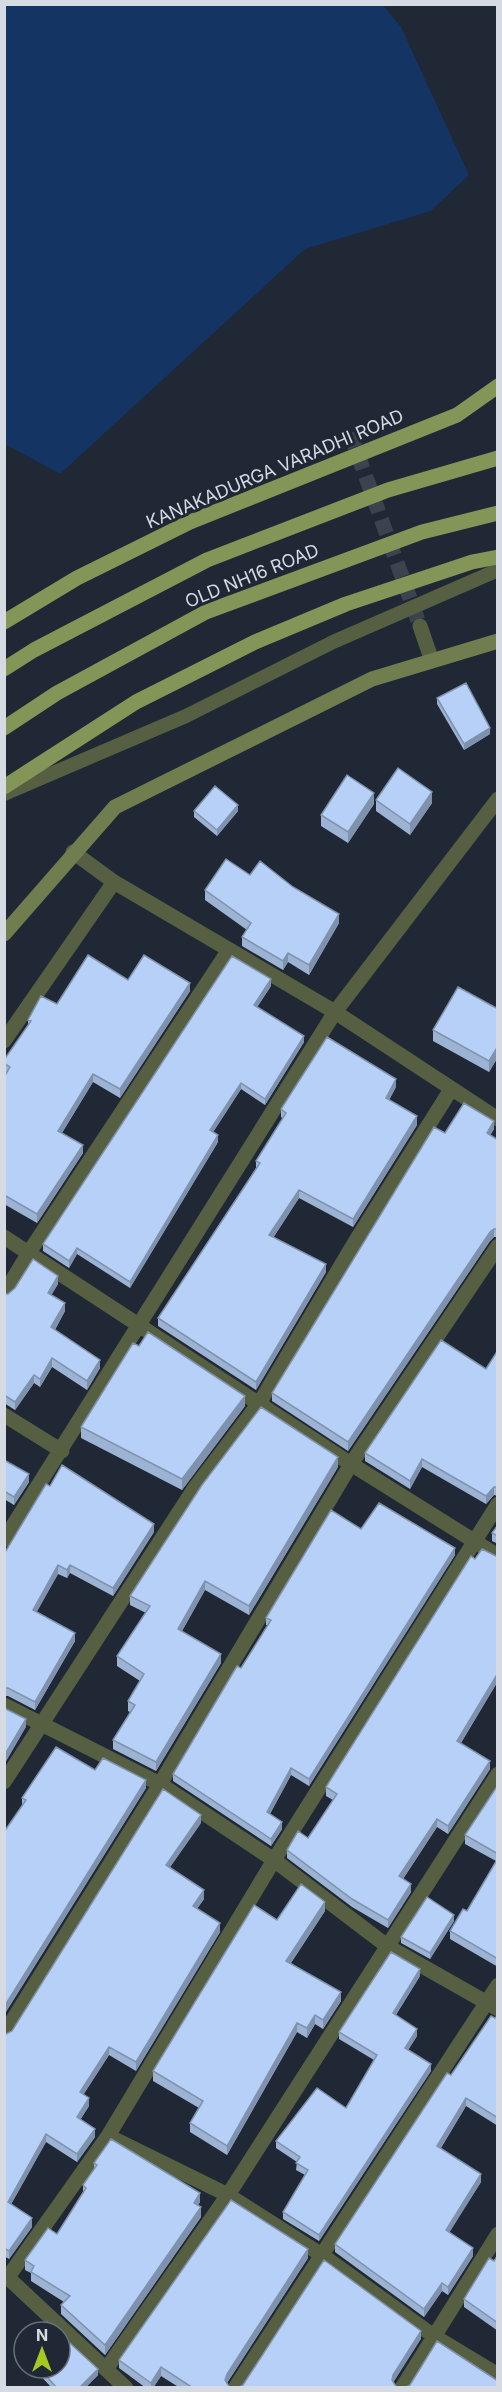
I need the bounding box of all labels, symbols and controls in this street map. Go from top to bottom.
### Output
street label: KANAKADURGA VARADHI ROAD [143,405,407,532]
street label: OLD NH16 ROAD [182,539,322,612]
north arrow [12,2320,72,2380]
text: N [36,2325,48,2345]

